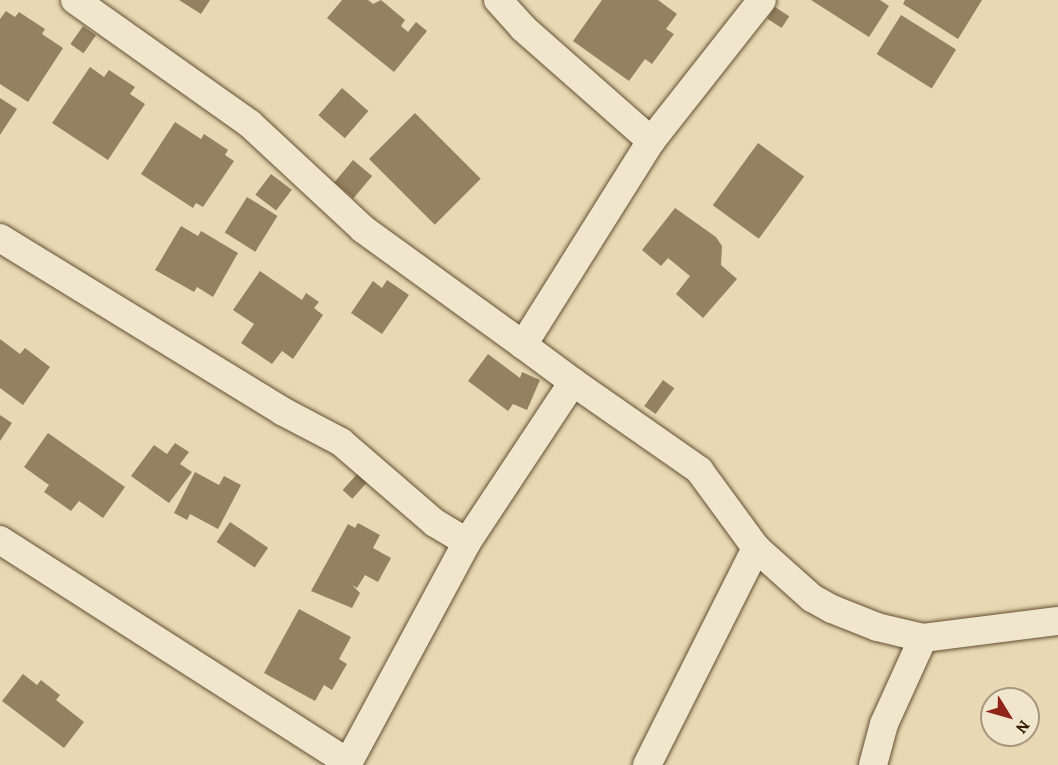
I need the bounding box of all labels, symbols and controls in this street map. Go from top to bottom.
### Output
north arrow [980,687,1040,747]
text: N [1010,715,1035,738]

